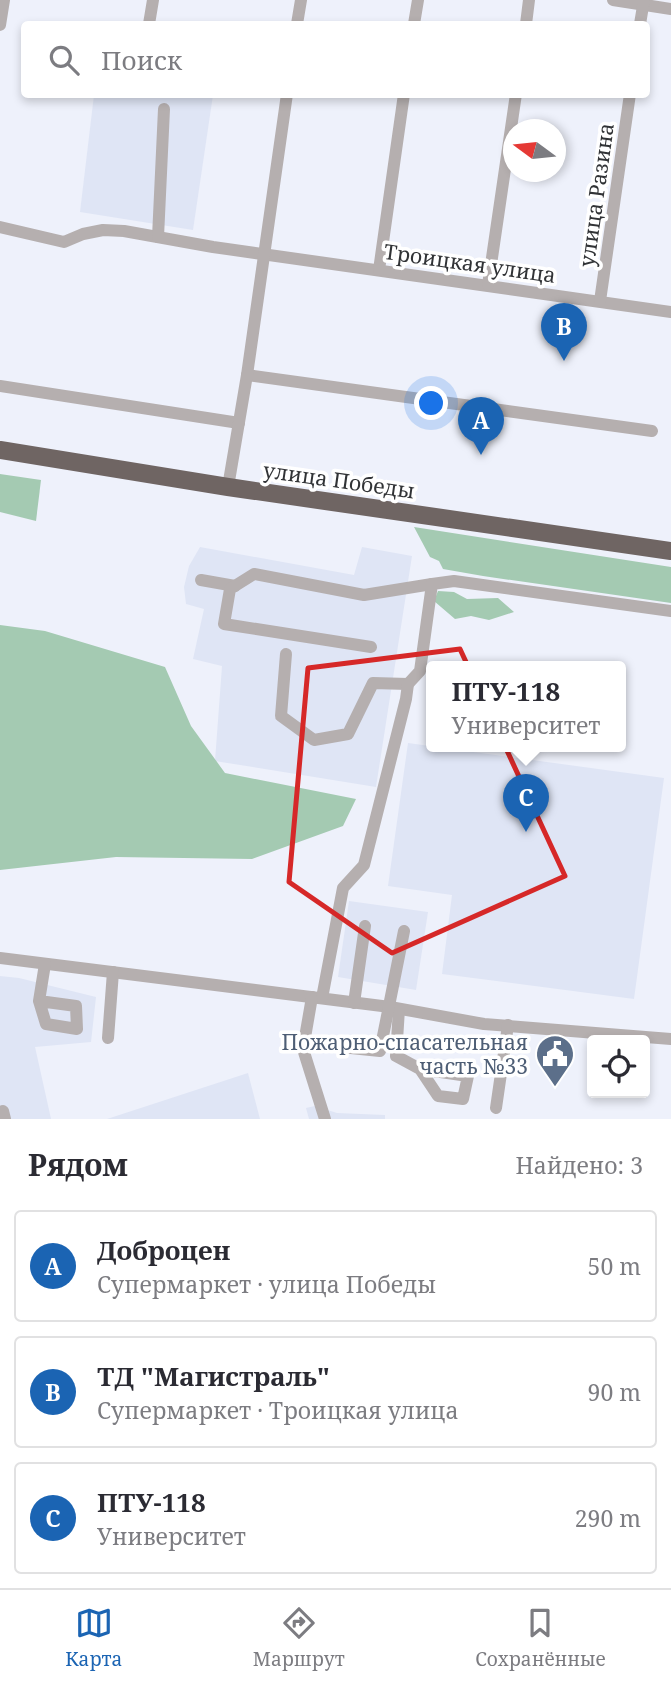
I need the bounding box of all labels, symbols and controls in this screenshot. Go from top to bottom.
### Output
search box [21,21,650,98]
icon: search [45,41,83,79]
text: Поиск [101,42,182,78]
north arrow [503,119,566,182]
street label: улица Разина [572,121,620,269]
street label: Троицкая улица [382,237,558,289]
pin: B [541,303,587,361]
your location [414,386,448,420]
pin: A [458,397,504,455]
street label: улица Победы [261,456,417,504]
popup [426,661,626,752]
text: ПТУ-118 [451,673,560,709]
text: Университет [451,709,601,741]
pin: C [503,774,549,832]
place label: Пожарно-спасательная часть №33 [282,1028,528,1080]
public building icon: Пожарно-спасательная часть №33 [534,1033,576,1088]
map controls [587,1035,650,1098]
button: locate [587,1035,650,1098]
text: Рядом [28,1144,128,1185]
text: Найдено: 3 [515,1149,643,1181]
text: Доброцен [97,1232,230,1268]
text: A [44,1250,62,1282]
text: 50 m [588,1250,641,1282]
text: Супермаркет · улица Победы [97,1268,436,1300]
text: ТД "Магистраль" [97,1358,330,1394]
text: B [45,1376,61,1408]
text: 90 m [588,1376,641,1408]
text: Супермаркет · Троицкая улица [97,1394,459,1426]
text: ПТУ-118 [97,1484,206,1520]
text: C [45,1502,61,1534]
text: 290 m [575,1502,641,1534]
text: Университет [97,1520,246,1552]
tab: Карта [65,1604,122,1672]
tab: Маршрут [253,1604,345,1672]
tab: Сохранённые [475,1604,606,1672]

